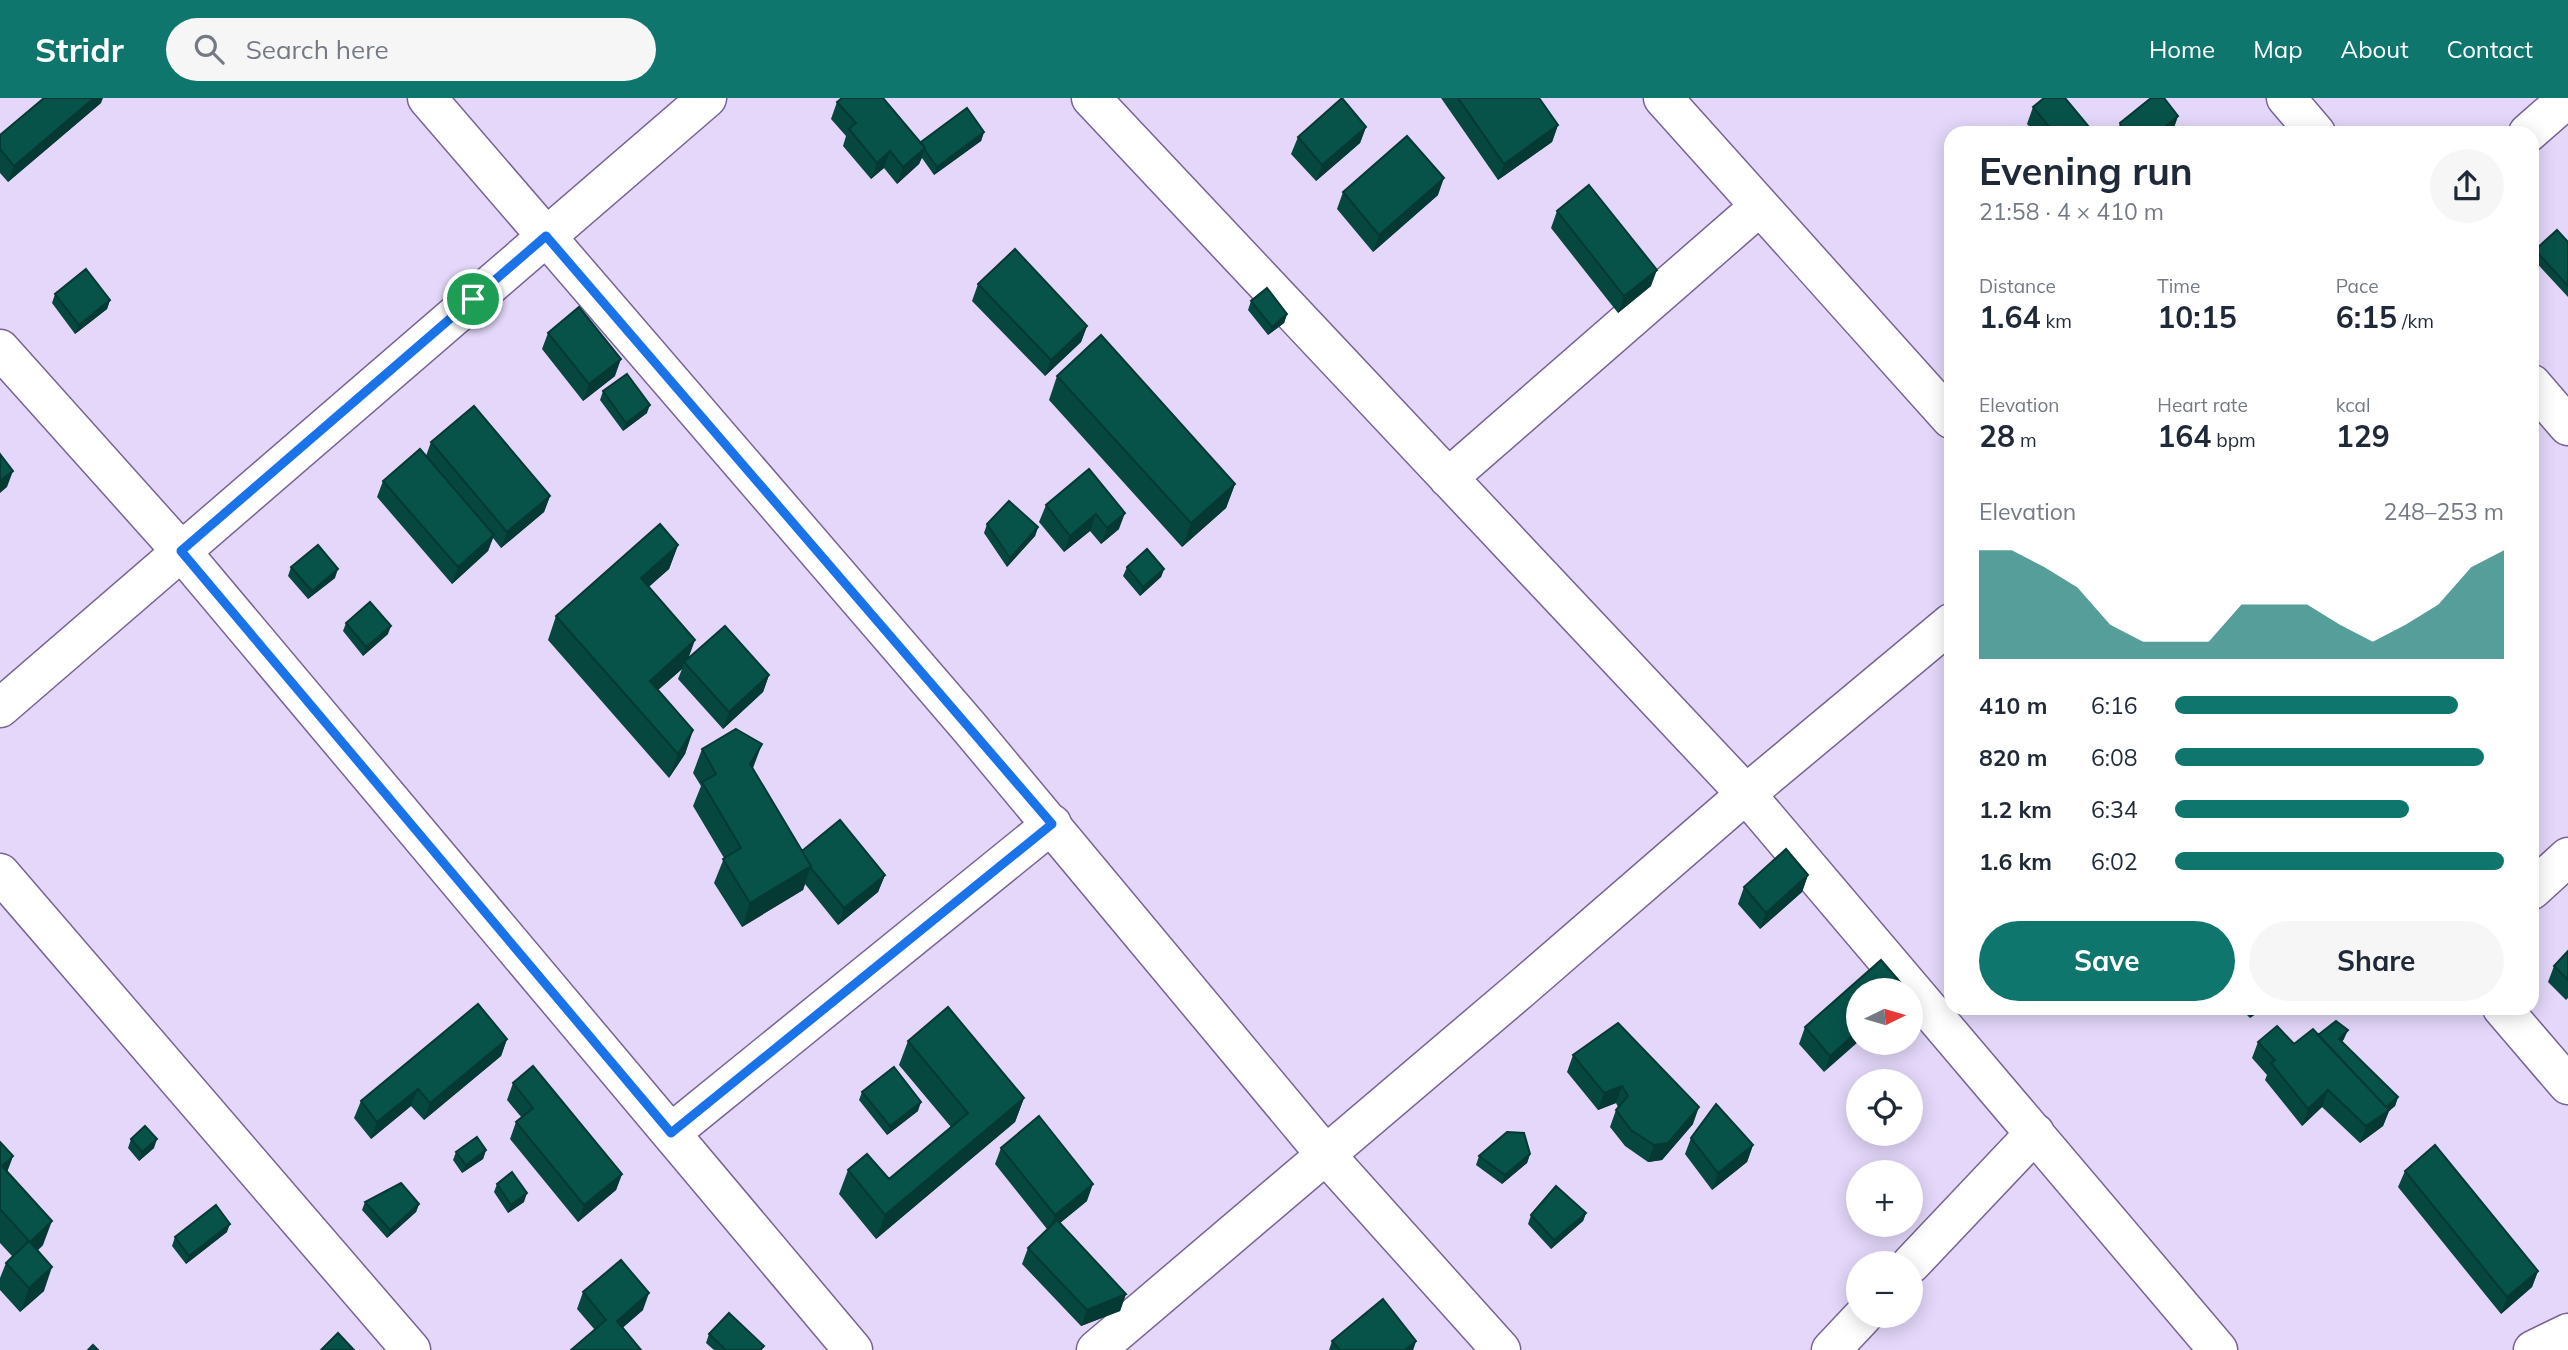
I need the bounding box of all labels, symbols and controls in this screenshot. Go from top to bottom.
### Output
search box [166,18,656,81]
text: Stridr [35,29,124,70]
icon: search [190,30,228,68]
text: Search here [246,33,389,66]
text: Home [2149,34,2215,64]
text: Map [2253,34,2303,64]
text: About [2341,34,2409,64]
text: Contact [2447,34,2533,64]
text: Evening run [1979,147,2193,195]
button: share [2430,149,2504,223]
text: 21:58 · 4 × 410 m [1979,197,2164,226]
pin [443,269,503,329]
text: Distance [1979,274,2056,298]
text: Time [2157,274,2200,298]
text: Pace [2336,274,2379,298]
icon: arrive [454,280,492,318]
text: 1.64 [1979,298,2040,336]
text: 10:15 [2157,298,2237,336]
text: 6:15 [2336,298,2397,336]
text: km [2040,309,2072,333]
text: /km [2397,309,2434,333]
text: Elevation [1979,393,2059,417]
text: Heart rate [2157,393,2248,417]
text: kcal [2336,393,2370,417]
text: 28 [1979,417,2015,455]
text: 164 [2157,417,2211,455]
text: 129 [2336,417,2390,455]
text: m [2015,428,2037,452]
text: bpm [2211,428,2256,452]
text: Elevation [1979,497,2076,526]
text: 248–253 m [2383,497,2504,526]
text: 410 m [1979,691,2047,720]
text: 6:16 [2091,691,2138,720]
text: 820 m [1979,743,2047,772]
text: 6:08 [2091,743,2138,772]
text: 1.2 km [1979,795,2052,824]
text: 6:34 [2091,795,2138,824]
text: 1.6 km [1979,847,2052,876]
text: 6:02 [2091,847,2138,876]
button: Save [1979,921,2235,1001]
button: Share [2249,921,2504,1001]
north arrow [1846,978,1923,1055]
map controls [1846,978,1923,1328]
button: locate [1846,1069,1923,1146]
button: + [1846,1160,1923,1237]
button: − [1846,1251,1923,1328]

